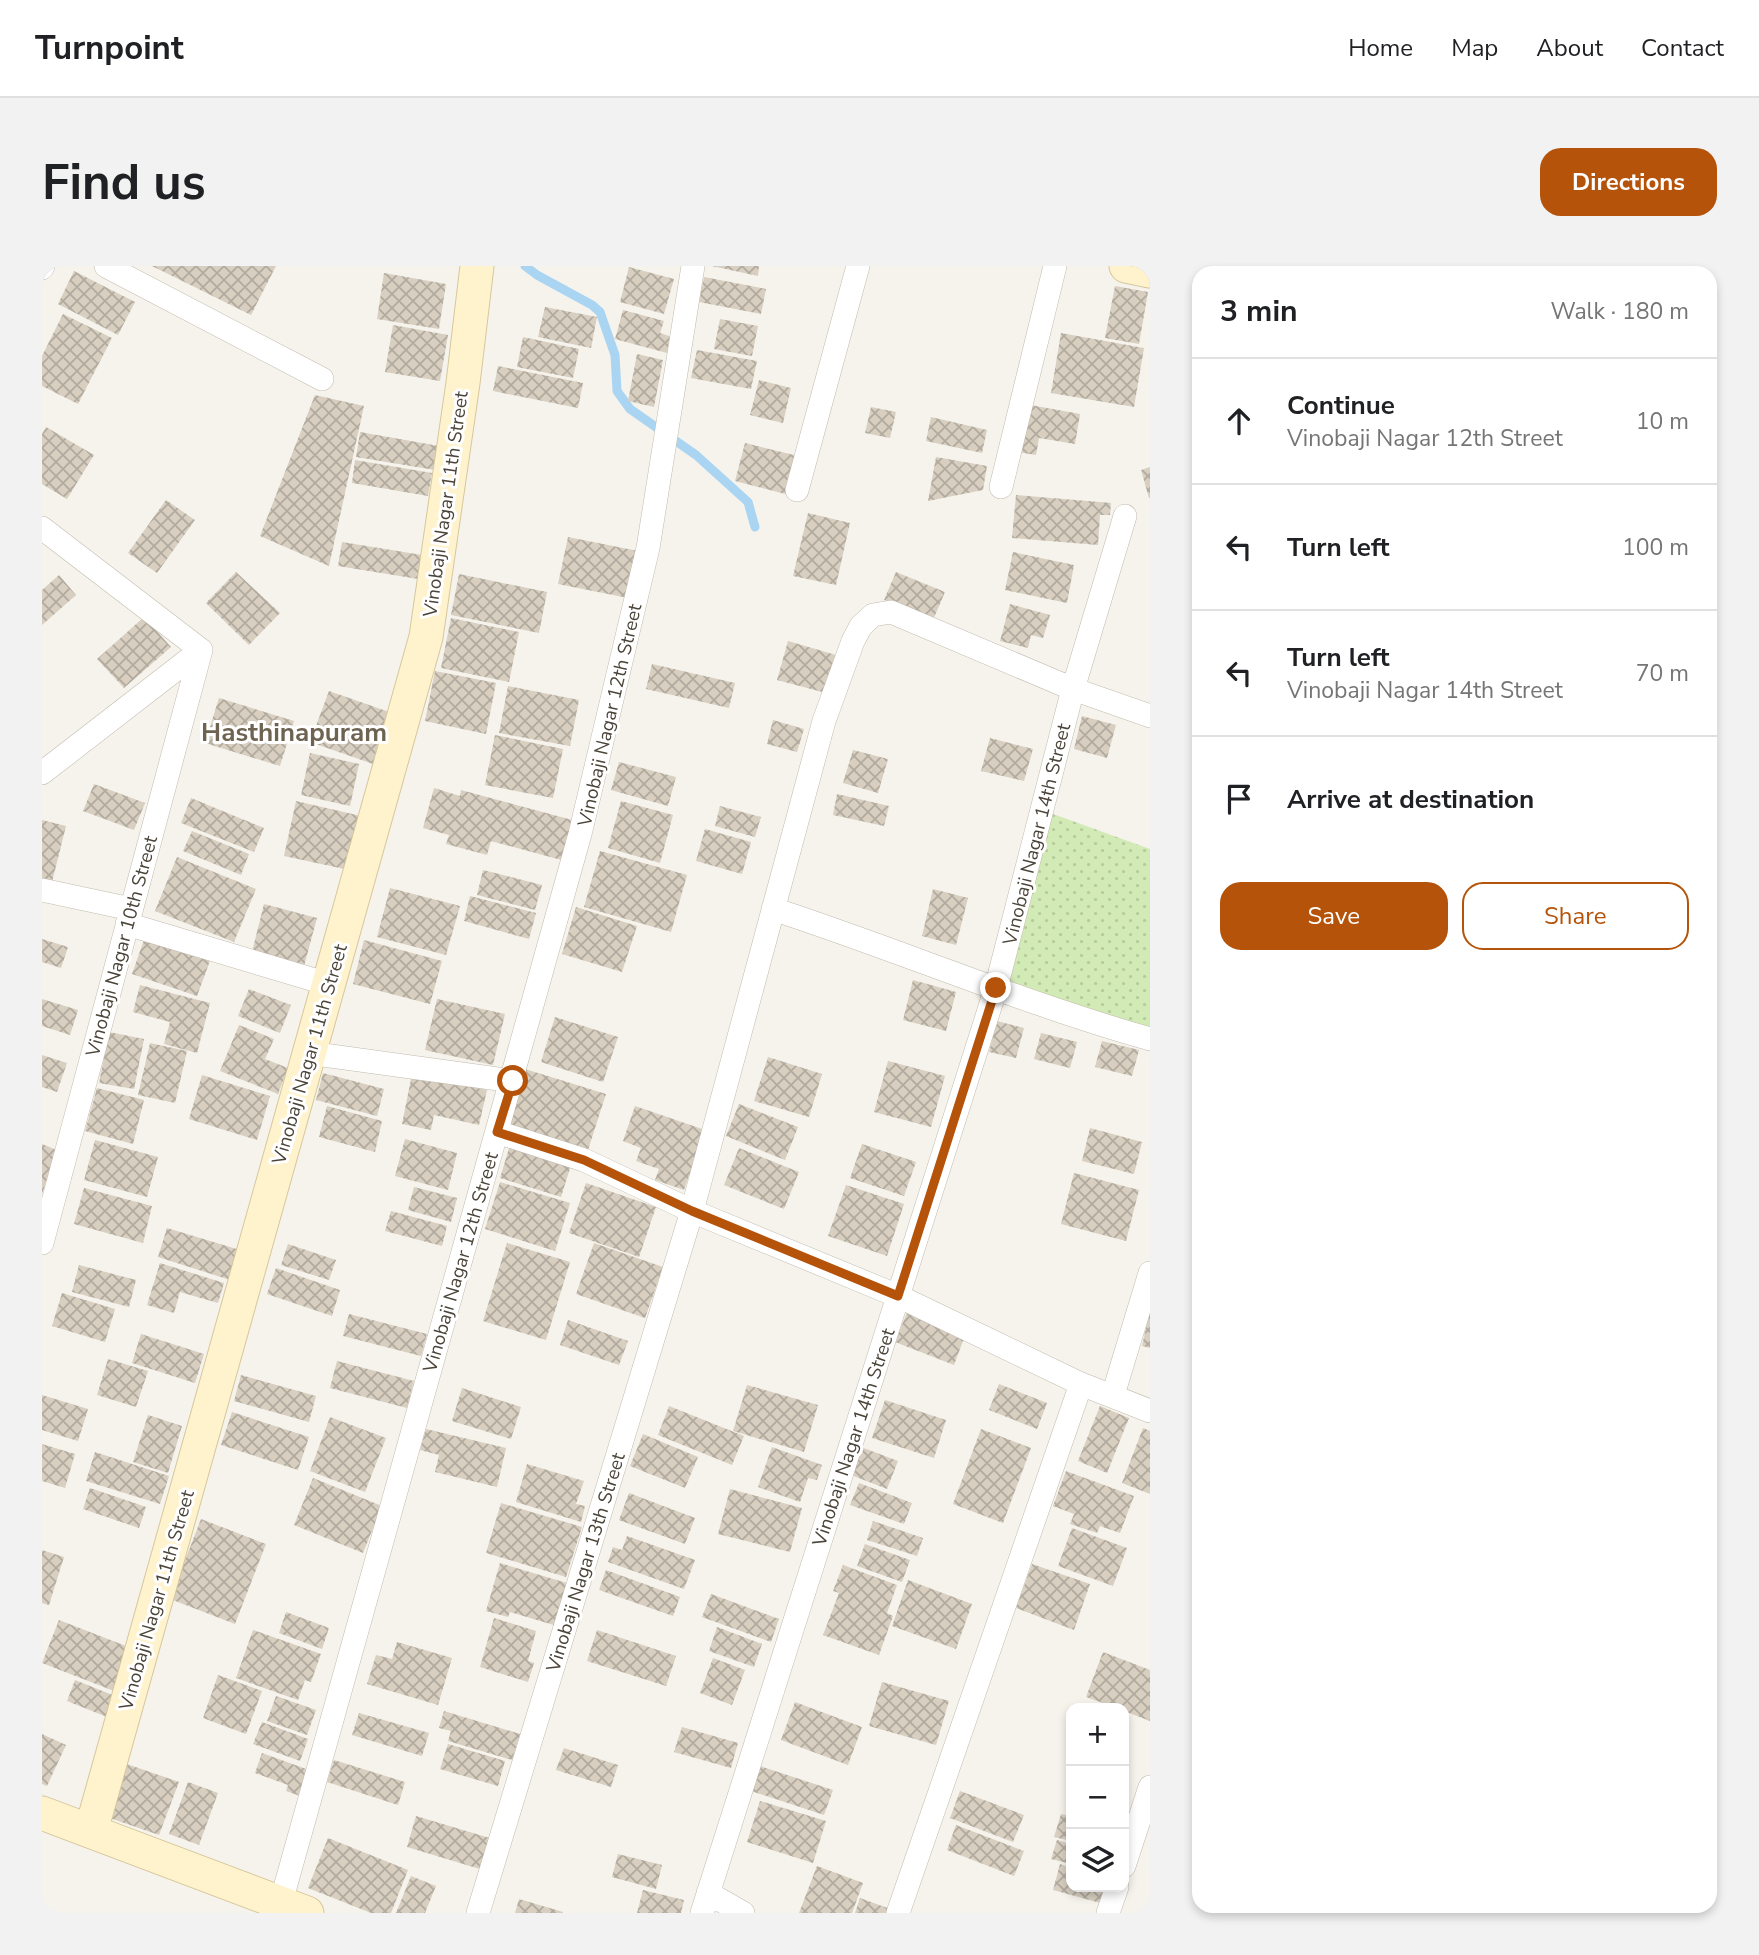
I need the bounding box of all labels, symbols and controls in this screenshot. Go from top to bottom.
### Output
text: Turnpoint [35,26,184,71]
text: Home [1348,32,1413,64]
text: Map [1451,32,1498,64]
text: About [1536,32,1603,64]
text: Contact [1641,32,1724,64]
button: Directions [1540,148,1717,216]
text: Find us [42,149,206,216]
text: 3 min [1220,291,1298,332]
text: Walk · 180 m [1550,296,1689,327]
text: Continue [1287,388,1395,423]
street label: Vinobaji Nagar 11th Street [417,389,475,620]
icon: ahead [1220,402,1258,440]
text: 10 m [1636,406,1689,437]
text: Vinobaji Nagar 12th Street [1287,423,1563,454]
icon: left [1220,528,1258,566]
text: Turn left [1287,530,1390,565]
text: 100 m [1622,532,1689,563]
street label: Vinobaji Nagar 12th Street [571,601,648,830]
text: Turn left [1287,640,1390,675]
icon: left [1220,654,1258,692]
text: 70 m [1636,658,1689,689]
text: Vinobaji Nagar 14th Street [1287,675,1563,706]
district label: Hasthinapuram [201,715,387,750]
street label: Vinobaji Nagar 14th Street [997,720,1077,949]
icon: arrive [1220,780,1258,818]
text: Arrive at destination [1287,782,1534,817]
street label: Vinobaji Nagar 10th Street [80,833,164,1061]
button: Save [1220,882,1448,950]
button: Share [1462,882,1689,950]
street label: Vinobaji Nagar 11th Street [266,941,354,1168]
route end [980,972,1011,1003]
route start [497,1065,528,1096]
street label: Vinobaji Nagar 12th Street [417,1149,505,1376]
street label: Vinobaji Nagar 14th Street [806,1325,902,1551]
street label: Vinobaji Nagar 13th Street [540,1449,632,1676]
street label: Vinobaji Nagar 11th Street [113,1487,201,1714]
map controls [1066,1703,1129,1892]
button: + [1066,1703,1129,1766]
button: − [1066,1766,1129,1829]
button: layers [1066,1829,1129,1892]

